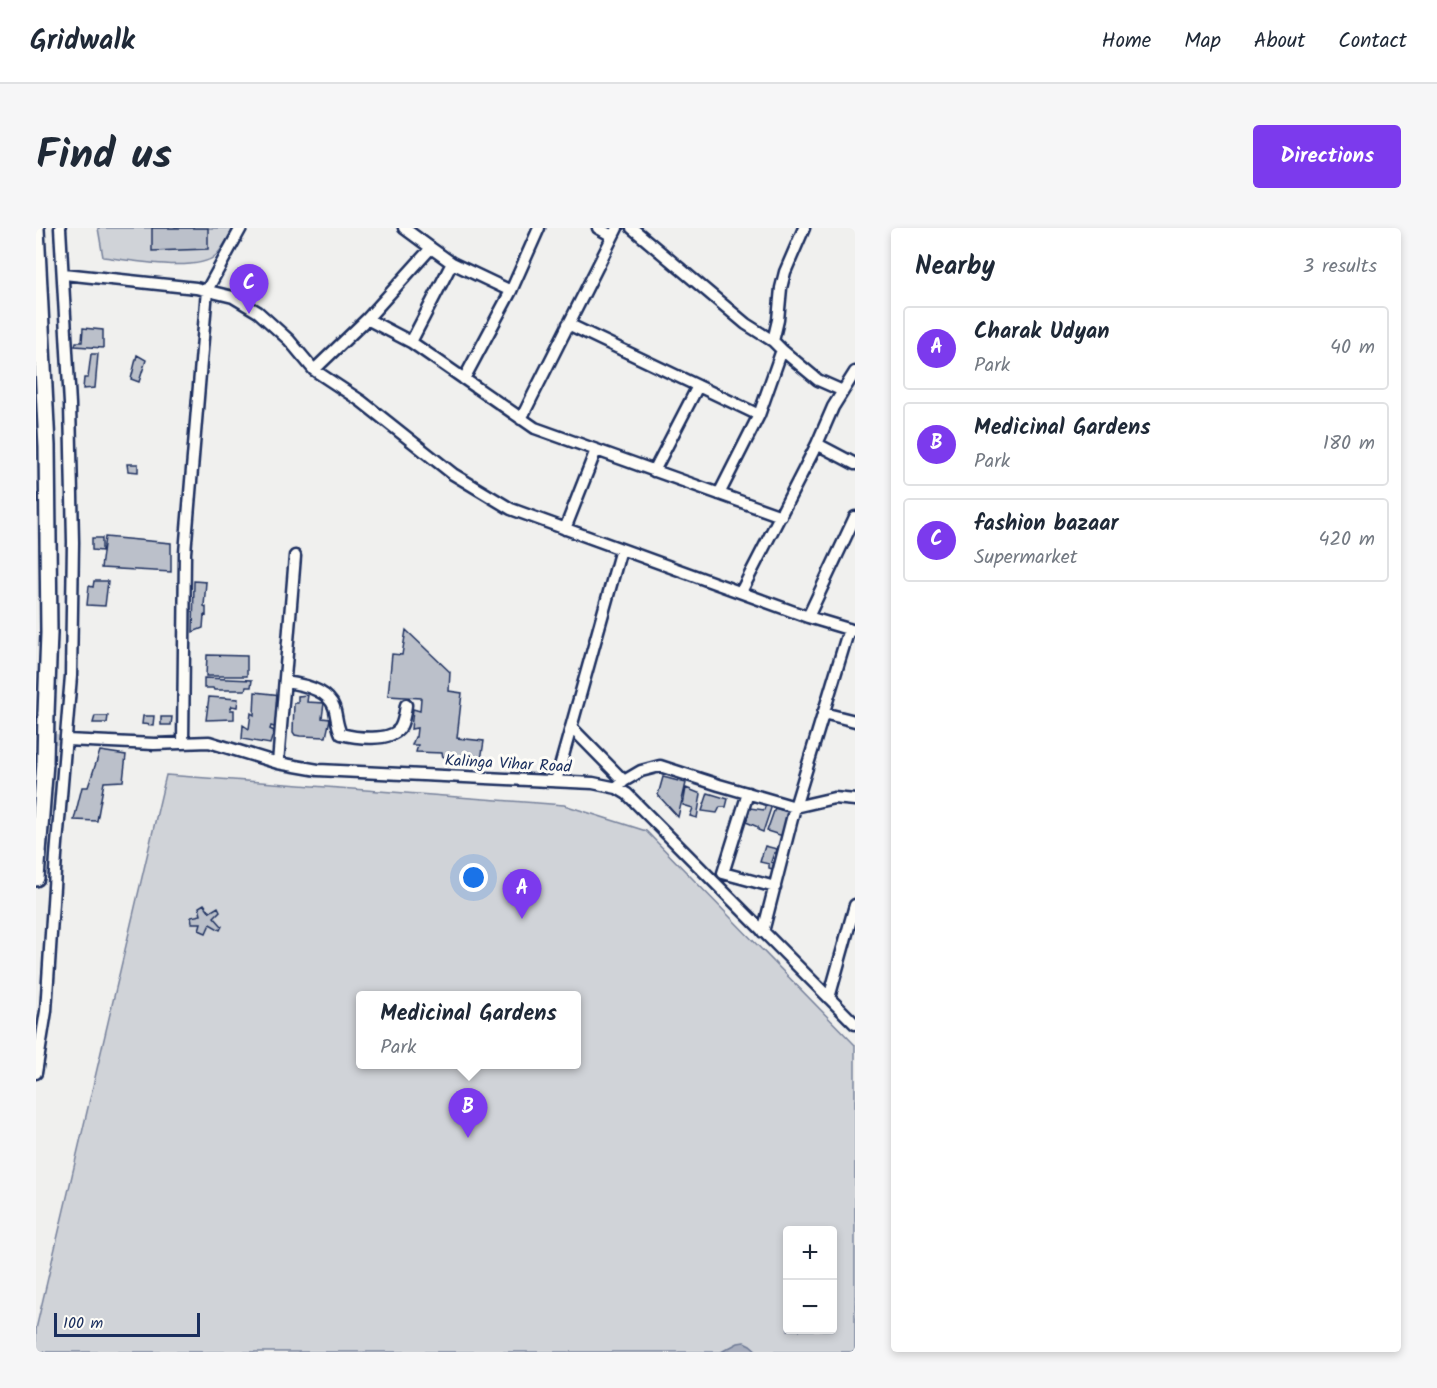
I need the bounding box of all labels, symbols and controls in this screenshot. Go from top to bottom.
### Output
text: Gridwalk [30,19,135,64]
text: Home [1102,25,1151,58]
text: Map [1184,25,1221,58]
text: About [1254,25,1305,58]
text: Contact [1338,25,1407,58]
text: Find us [36,123,172,190]
button: Directions [1253,125,1401,188]
text: Nearby [915,246,995,288]
text: 3 results [1303,251,1377,283]
pin: C [230,264,268,314]
text: Charak Udyan [974,315,1109,350]
text: A [930,332,943,364]
text: 40 m [1330,332,1375,364]
text: Park [974,350,1010,382]
text: Medicinal Gardens [974,411,1151,446]
text: B [930,428,943,460]
text: 180 m [1323,428,1375,460]
text: Park [974,446,1010,478]
text: fashion bazaar [974,507,1119,542]
text: C [930,524,943,556]
text: 420 m [1318,524,1375,556]
text: Supermarket [974,542,1077,574]
street label: Kalinga Vihar Road [444,748,573,780]
your location [459,863,488,892]
pin: A [502,870,542,919]
popup [356,991,581,1069]
text: Medicinal Gardens [380,997,557,1032]
text: Park [380,1032,416,1064]
pin: B [448,1088,488,1138]
map controls [783,1226,837,1334]
button: + [783,1226,837,1280]
button: − [783,1280,837,1334]
scale bar [54,1310,200,1338]
text: 100 m [63,1311,103,1336]

